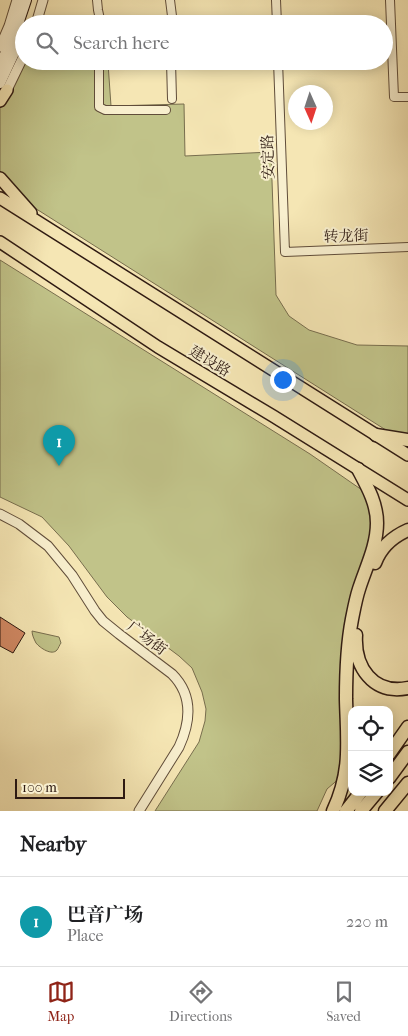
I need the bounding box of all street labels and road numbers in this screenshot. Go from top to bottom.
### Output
street label: 安定路 [258,134,278,180]
street label: 转龙街 [323,226,369,246]
street label: 建设路 [186,342,234,380]
street label: 广场街 [124,617,170,659]

